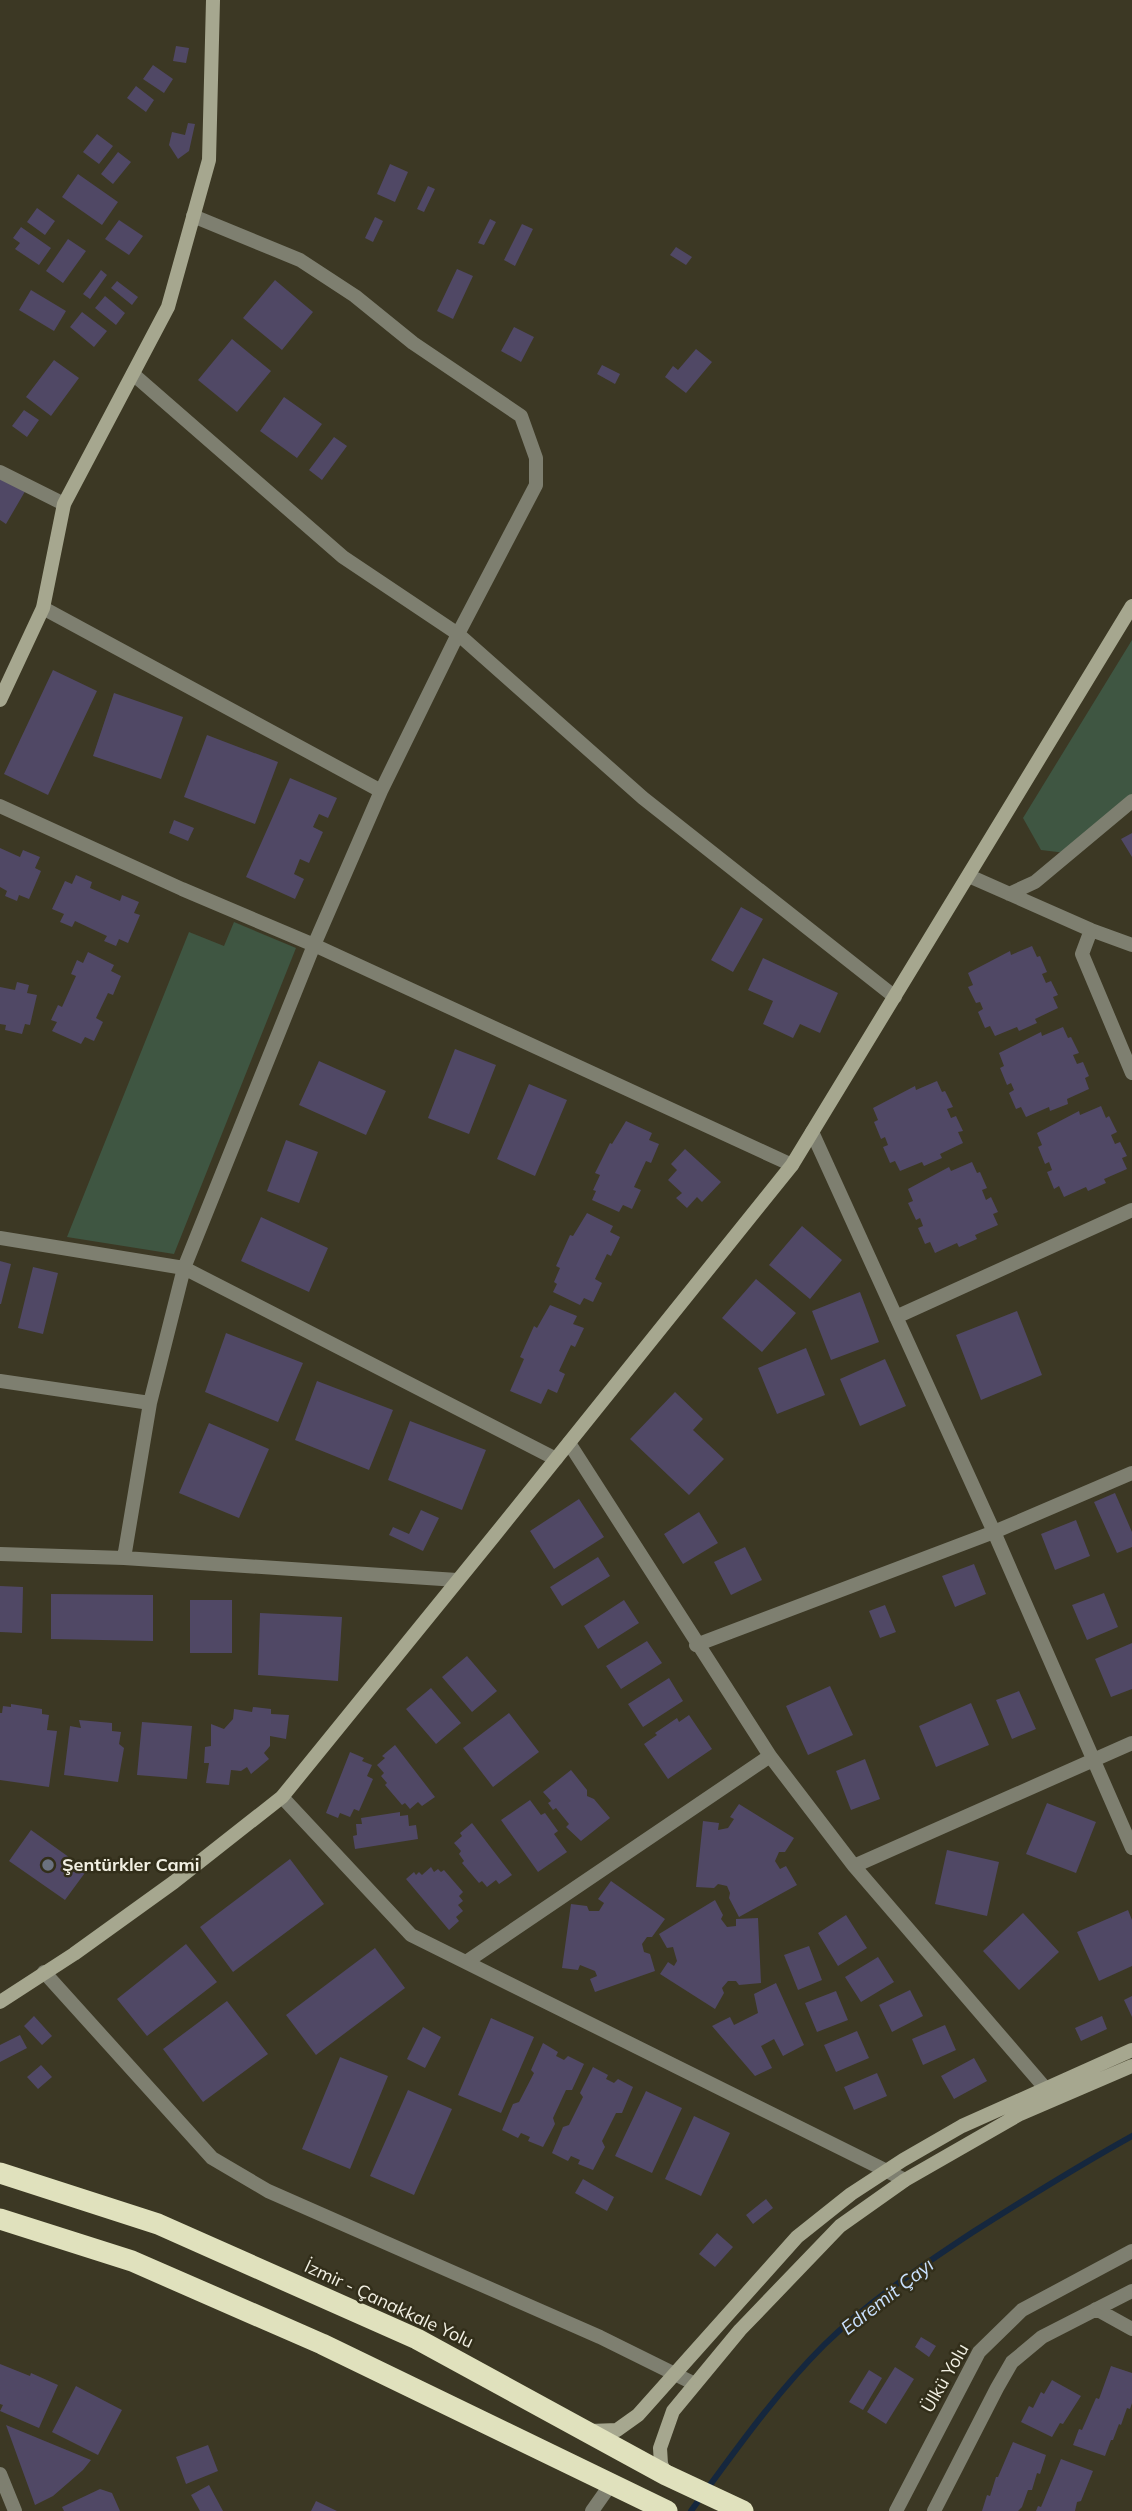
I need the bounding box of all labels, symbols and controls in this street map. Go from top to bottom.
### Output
place label: Şentürkler Cami [62,1853,200,1876]
marker: Şentürkler Cami [40,1857,56,1873]
water label: Edremit Çayı [836,2252,938,2340]
street label: İzmir - Çanakkale Yolu [301,2254,478,2353]
street label: Ülkü Yolu [916,2339,974,2417]

